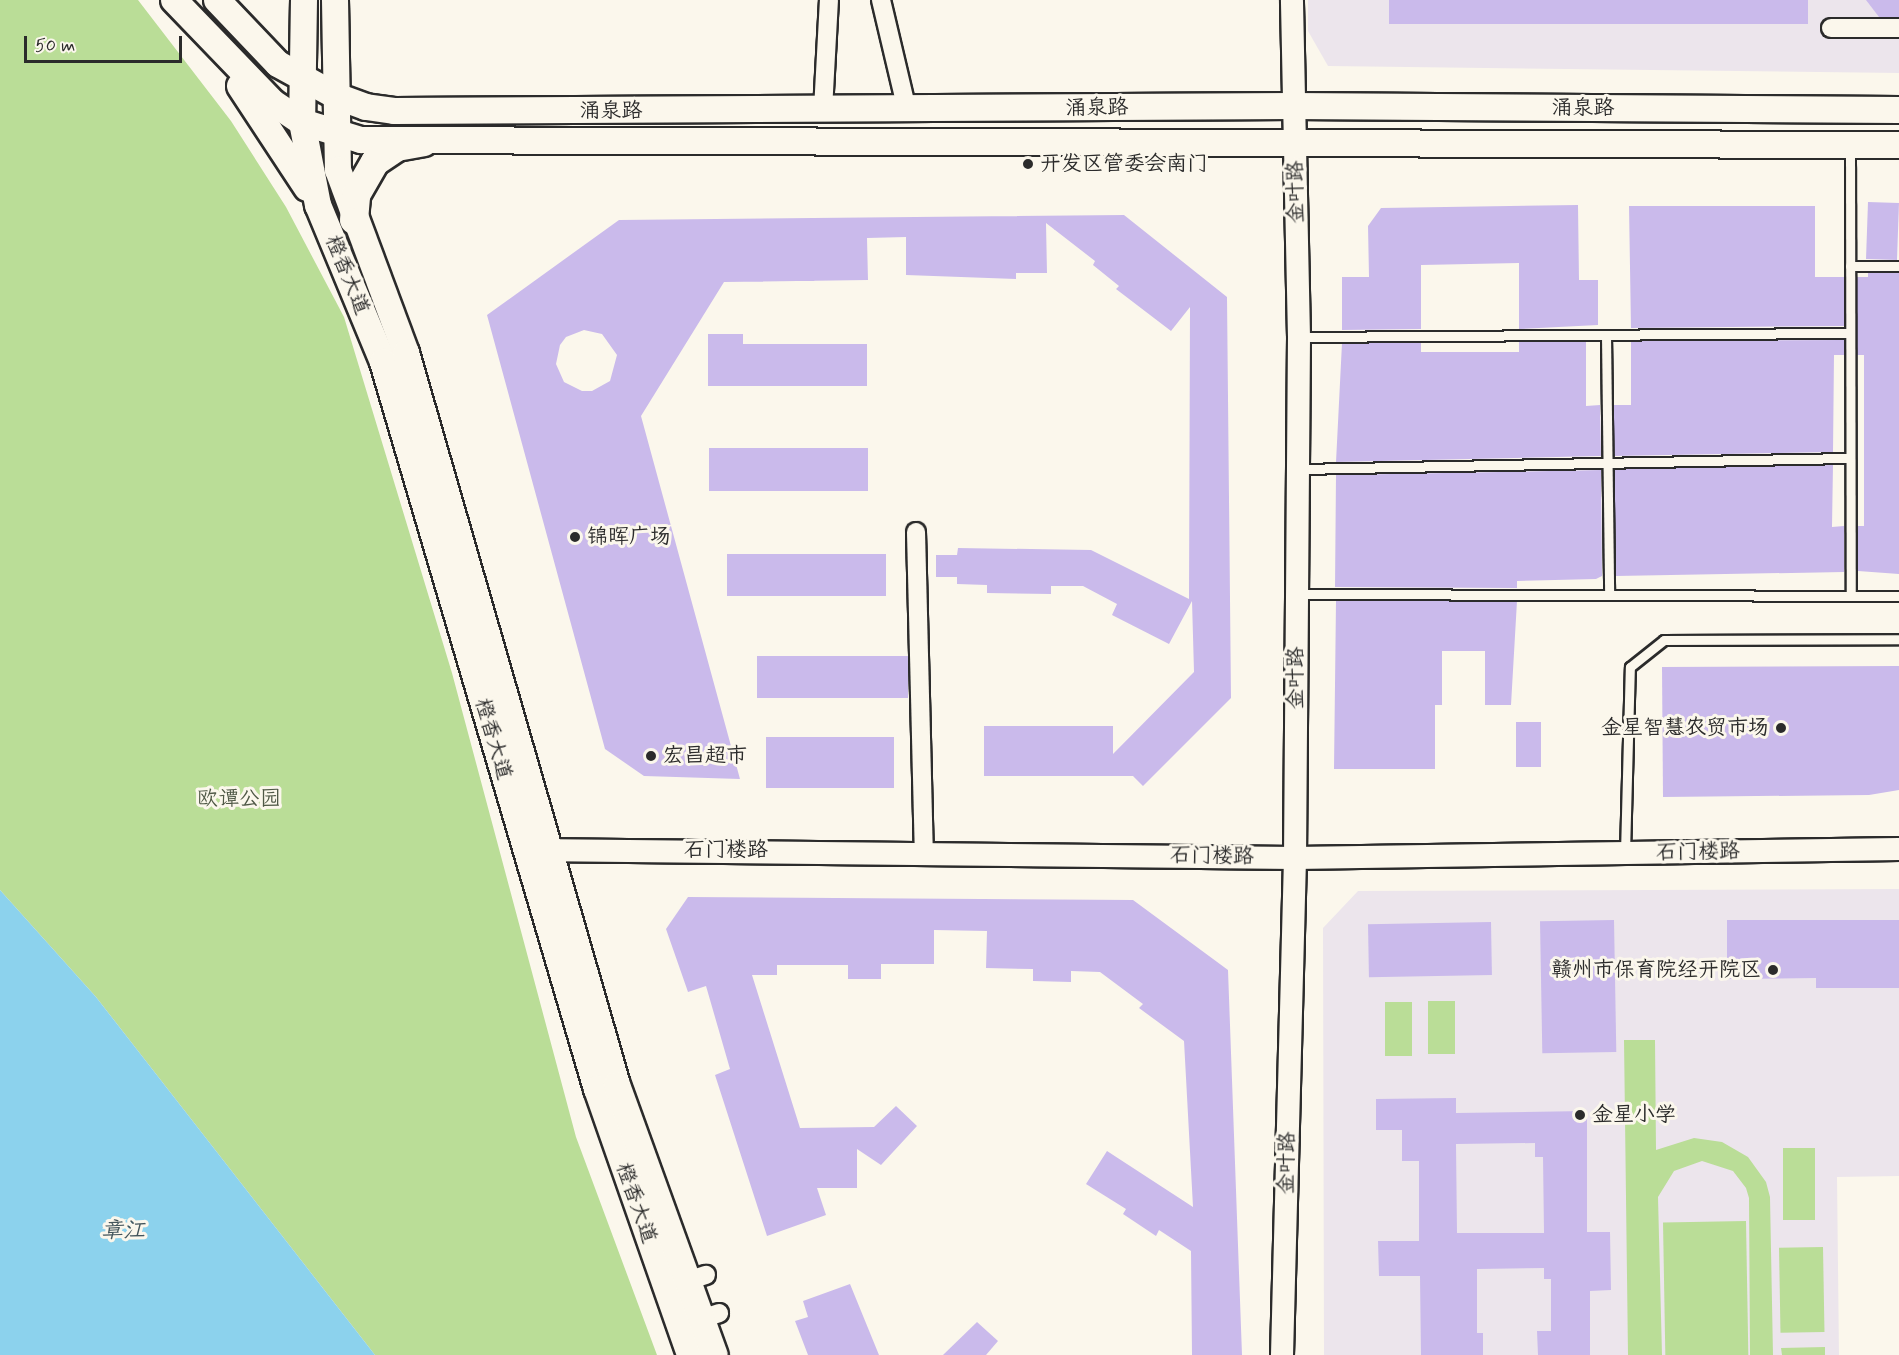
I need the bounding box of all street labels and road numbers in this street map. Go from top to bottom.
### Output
street label: 涌泉路 [1065,95,1129,121]
street label: 涌泉路 [1552,95,1614,121]
street label: 涌泉路 [580,98,642,124]
street label: 金叶路 [1283,160,1309,224]
street label: 橙香大道 [320,231,374,319]
street label: 金叶路 [1283,647,1309,709]
street label: 橙香大道 [469,695,517,783]
street label: 石门楼路 [684,837,768,863]
street label: 石门楼路 [1656,839,1740,865]
street label: 石门楼路 [1170,843,1254,869]
street label: 金叶路 [1274,1131,1300,1195]
street label: 橙香大道 [610,1159,662,1247]

